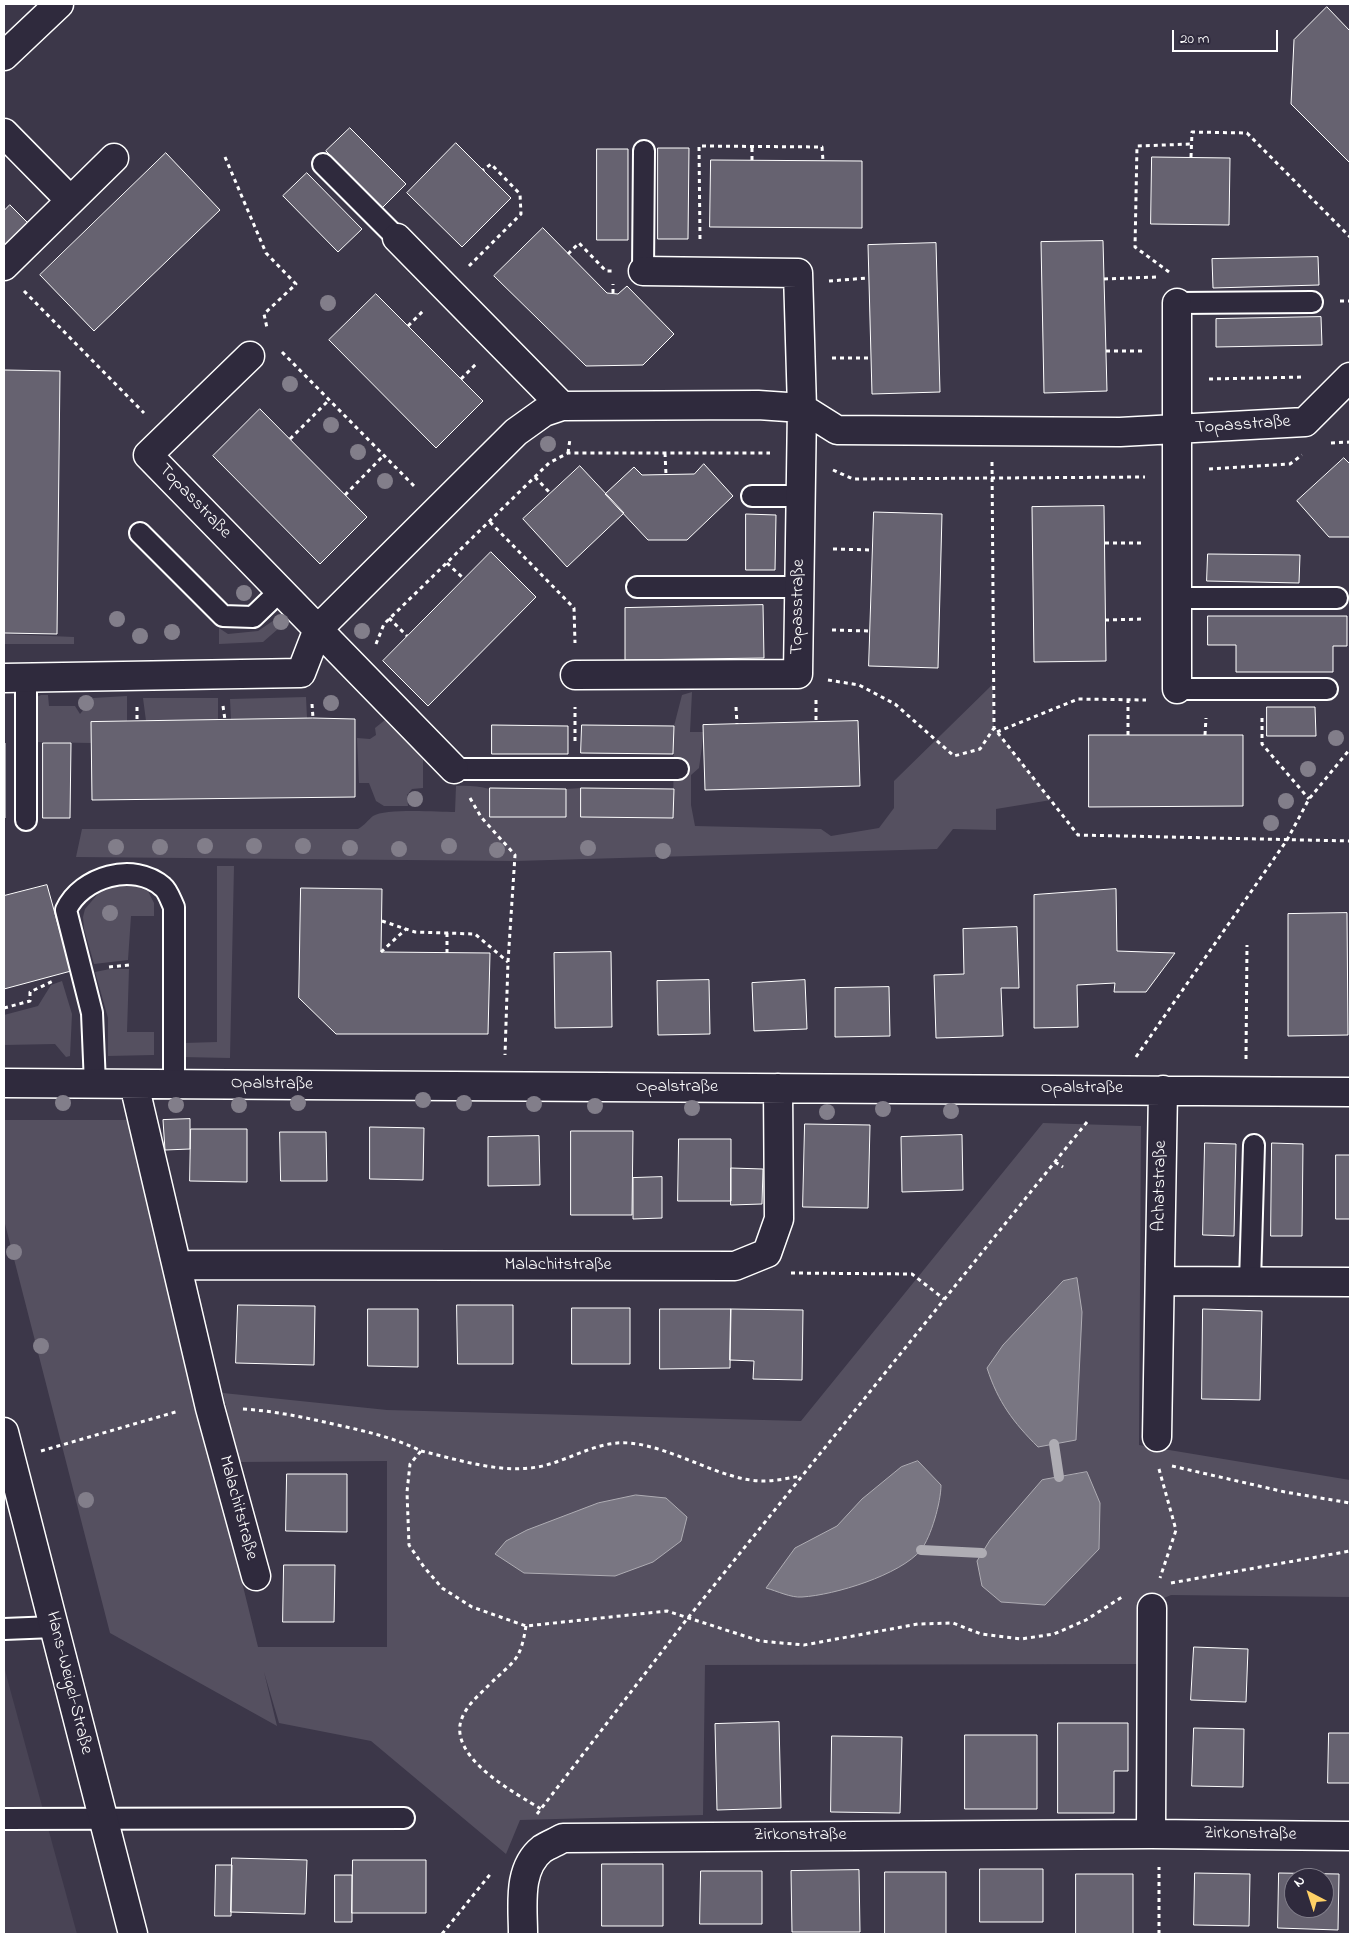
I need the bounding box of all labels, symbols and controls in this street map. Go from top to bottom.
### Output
scale bar [1174,20,1280,52]
text: 20 m [1180,28,1209,50]
street label: Topasstraße [1195,412,1291,440]
street label: Topasstraße [153,460,235,544]
street label: Topasstraße [787,559,811,655]
street label: Opalstraße [231,1073,313,1097]
street label: Opalstraße [636,1077,718,1099]
street label: Opalstraße [1041,1078,1123,1100]
street label: Achatstraße [1149,1140,1173,1232]
street label: Malachitstraße [504,1255,612,1277]
street label: Malachitstraße [213,1453,261,1563]
street label: Hans-Weigel-Straße [40,1609,96,1757]
street label: Zirkonstraße [1203,1823,1297,1847]
street label: Zirkonstraße [753,1825,847,1847]
north arrow [1284,1868,1334,1918]
text: N [1289,1871,1310,1893]

